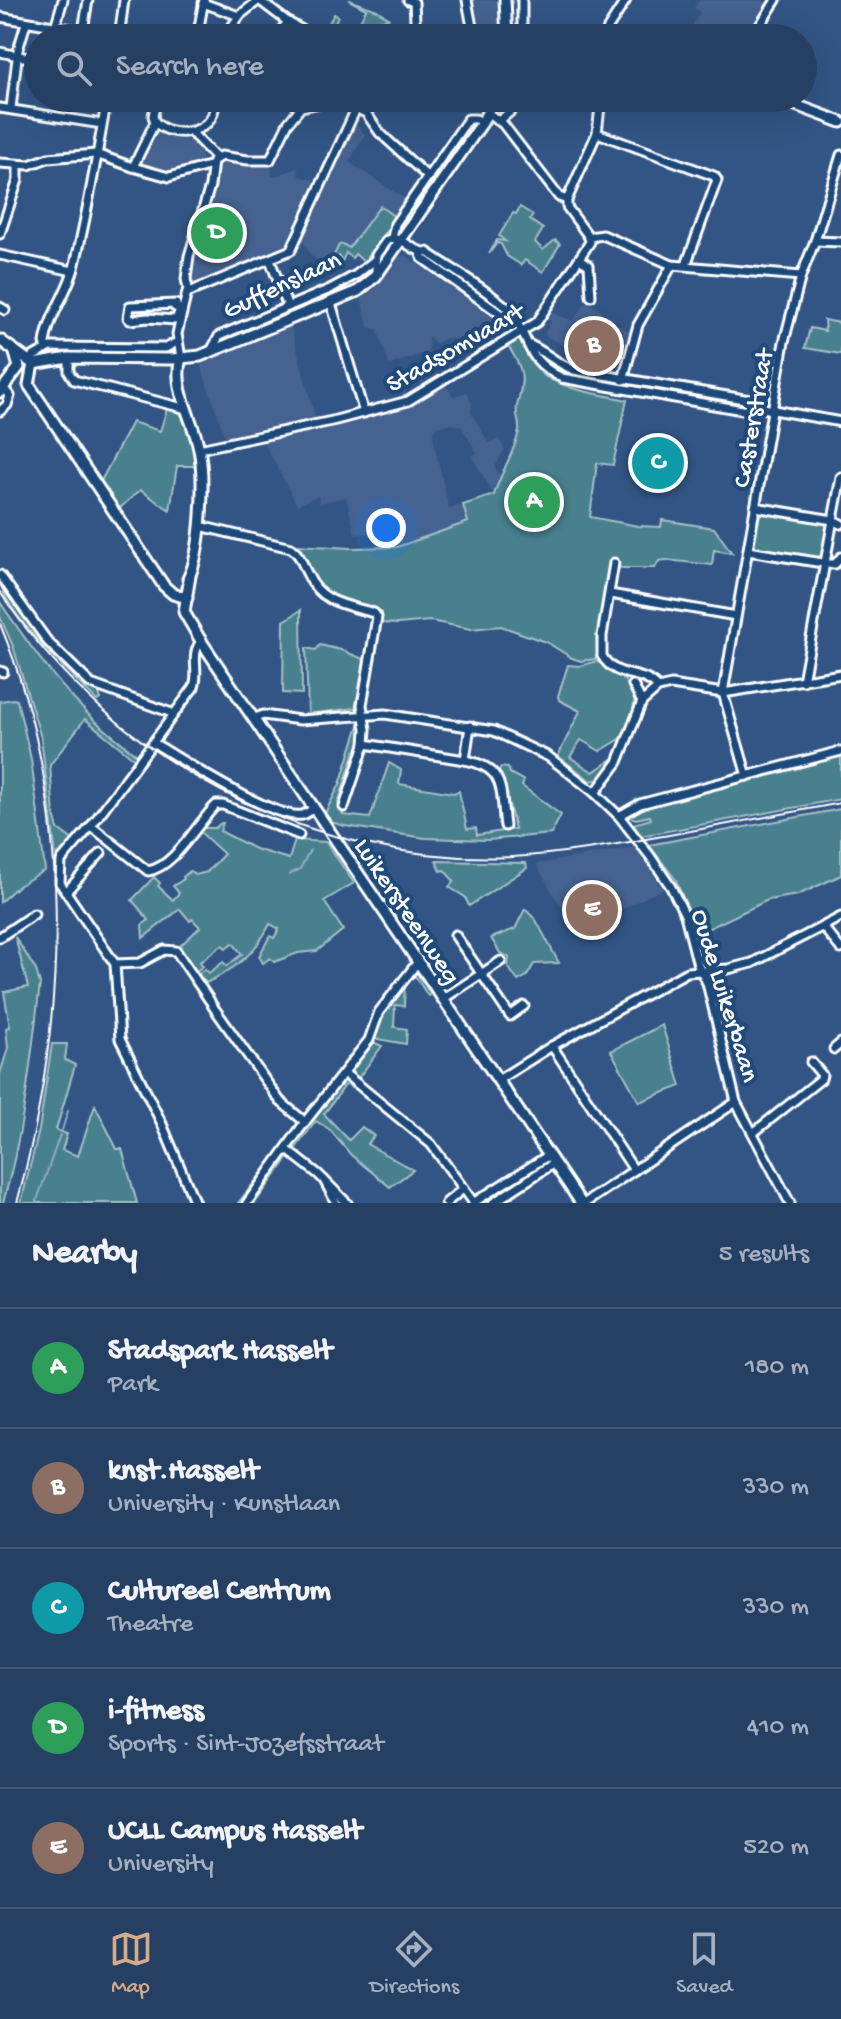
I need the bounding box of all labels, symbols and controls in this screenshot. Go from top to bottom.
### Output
search box [24,24,817,112]
icon: search [52,46,96,90]
text: Search here [116,51,264,86]
pin: D [191,203,243,263]
street label: Guffenslaan [219,246,347,328]
street label: Stadsomvaart [382,297,533,402]
pin: B [568,316,620,376]
street label: Casterstraat [728,345,783,491]
pin: C [632,433,684,493]
pin: A [508,472,560,532]
your location [366,508,406,548]
street label: Luikersteenweg [345,834,465,991]
pin: E [566,880,618,940]
street label: Oude Luikerbaan [682,906,764,1087]
text: Nearby [32,1235,137,1275]
text: 5 results [719,1240,809,1271]
text: Stadspark Hasselt [108,1335,332,1370]
text: A [50,1353,66,1384]
text: 180 m [745,1353,809,1384]
text: Park [108,1370,158,1401]
text: knst.Hasselt [108,1455,259,1490]
text: B [51,1473,65,1504]
text: 330 m [743,1473,809,1504]
text: University · Kunstlaan [108,1490,340,1521]
text: Cultureel Centrum [108,1575,331,1610]
text: C [51,1593,65,1624]
text: 330 m [743,1593,809,1624]
text: Theatre [108,1610,193,1641]
text: i-fitness [108,1695,204,1730]
text: D [50,1713,66,1744]
text: 410 m [747,1713,809,1744]
text: Sports · Sint-Jozefsstraat [108,1730,384,1761]
text: UCLL Campus Hasselt [108,1815,362,1850]
text: E [50,1833,66,1864]
text: 520 m [743,1833,809,1864]
text: University [108,1850,214,1881]
tab: Map [109,1927,153,2001]
tab: Directions [370,1927,459,2001]
tab: Saved [676,1927,732,2001]

